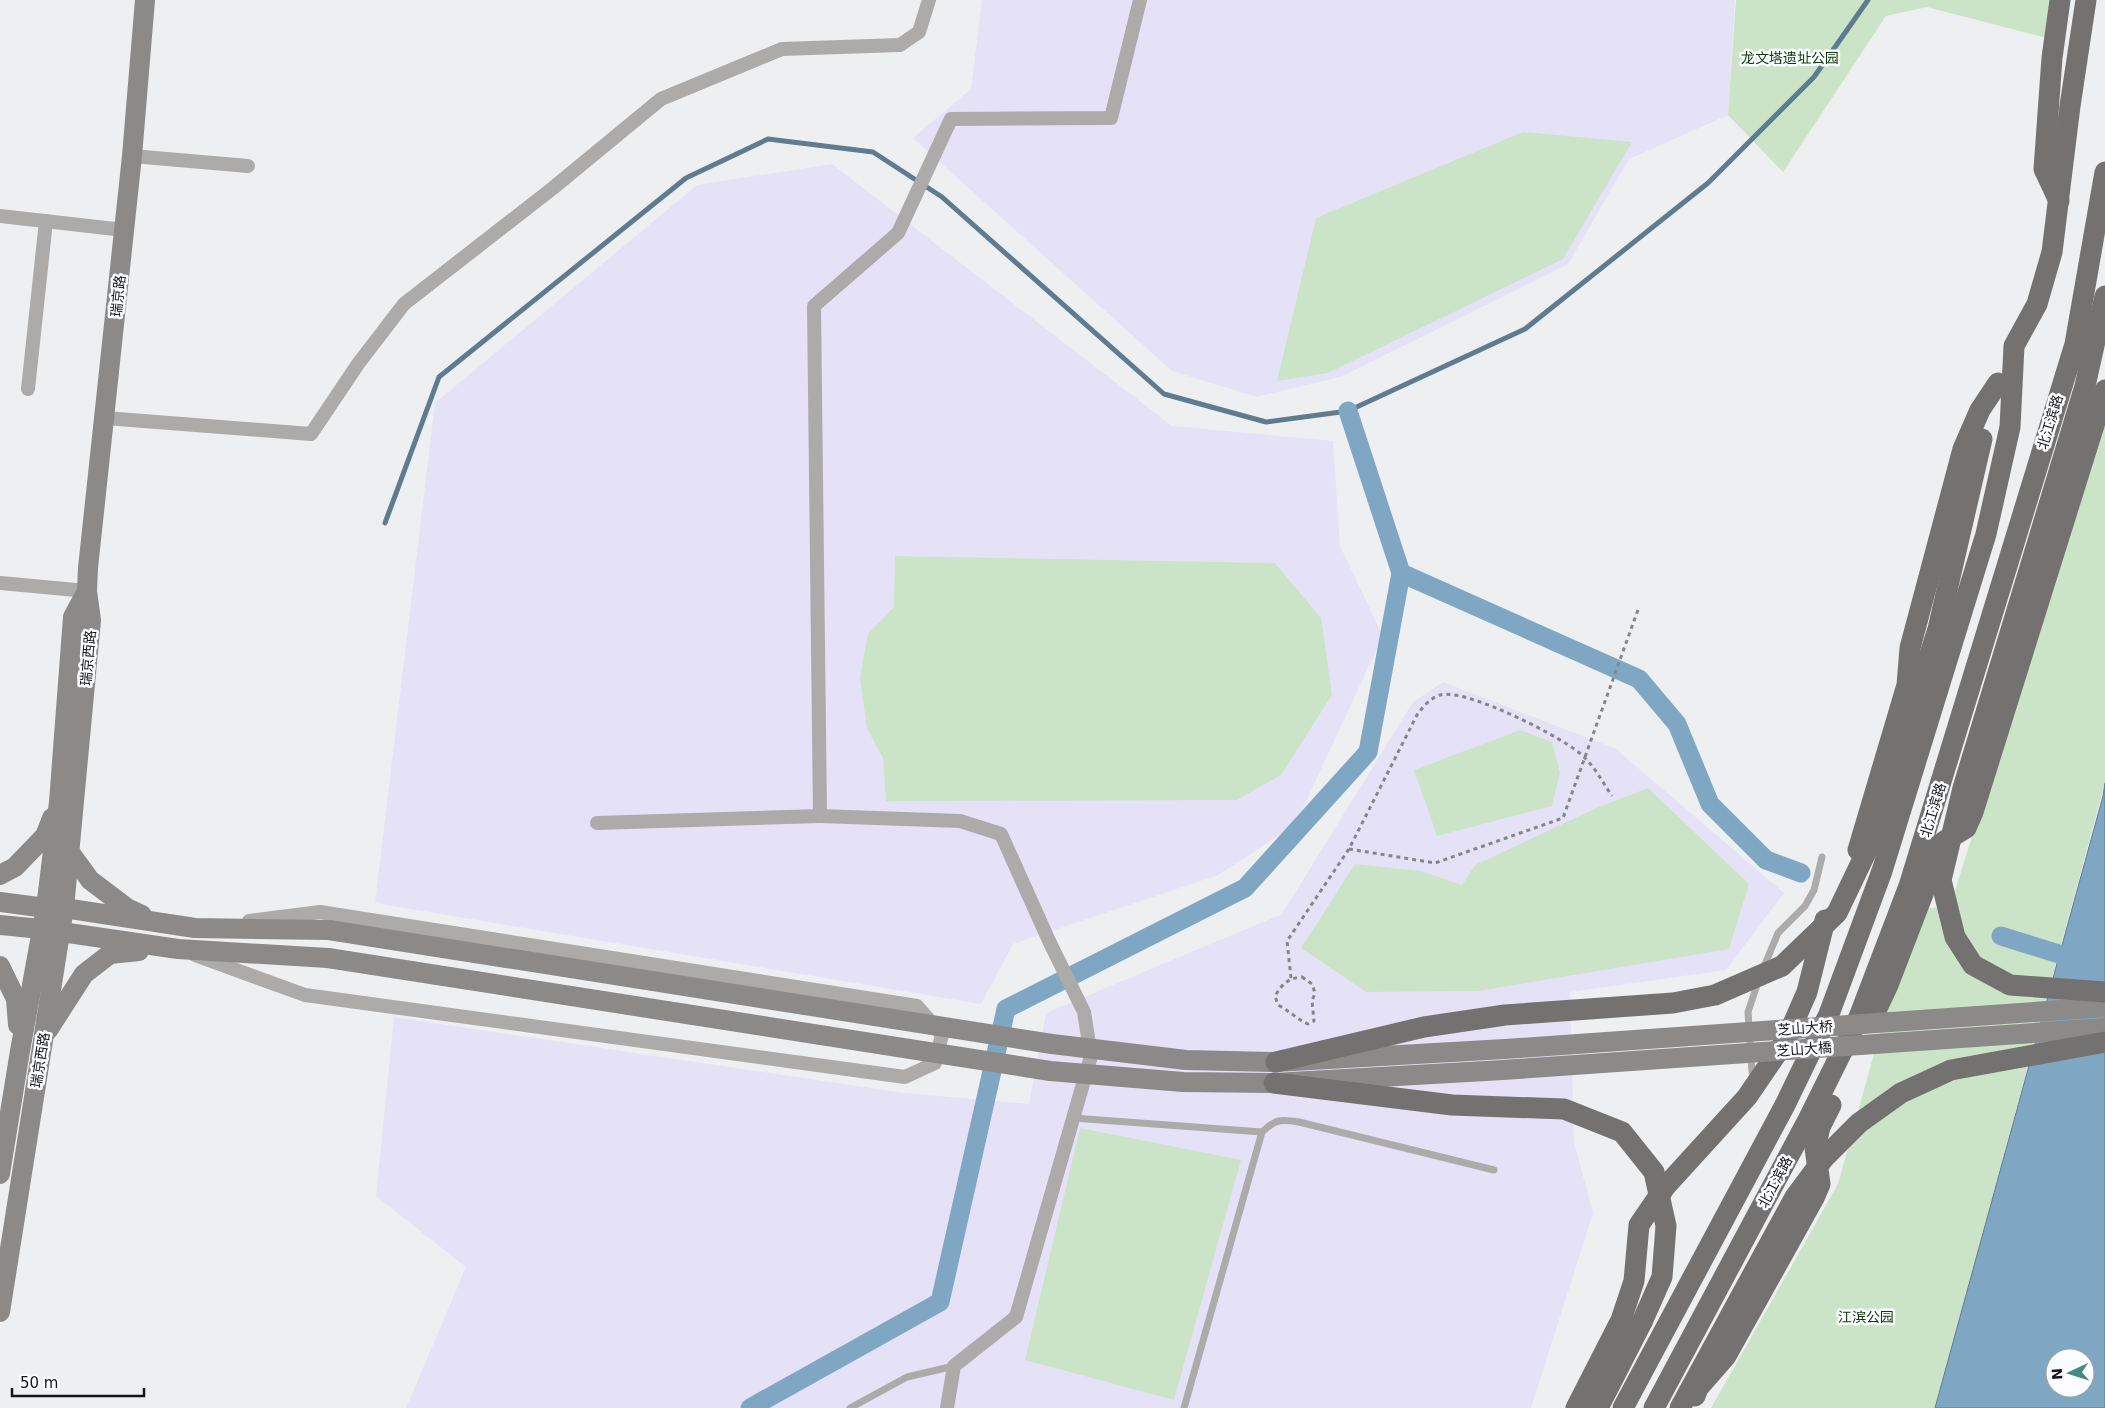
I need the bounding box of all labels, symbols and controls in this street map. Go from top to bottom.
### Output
park label: 龙文塔遗址公园 [1741,50,1839,66]
street label: 瑞京路 [108,274,128,318]
street label: 北江滨路 [2034,393,2066,451]
street label: 瑞京西路 [78,629,98,687]
street label: 北江滨路 [1917,781,1949,839]
street label: 芝山大桥 [1777,1018,1833,1038]
street label: 瑞京西路 [28,1031,52,1089]
street label: 芝山大橋 [1776,1039,1832,1059]
street label: 北江滨路 [1755,1154,1795,1210]
park label: 江滨公园 [1838,1309,1894,1325]
north arrow [2045,1348,2095,1398]
scale bar [12,1366,145,1398]
text: N [2049,1368,2065,1380]
text: 50 m [20,1374,58,1392]

